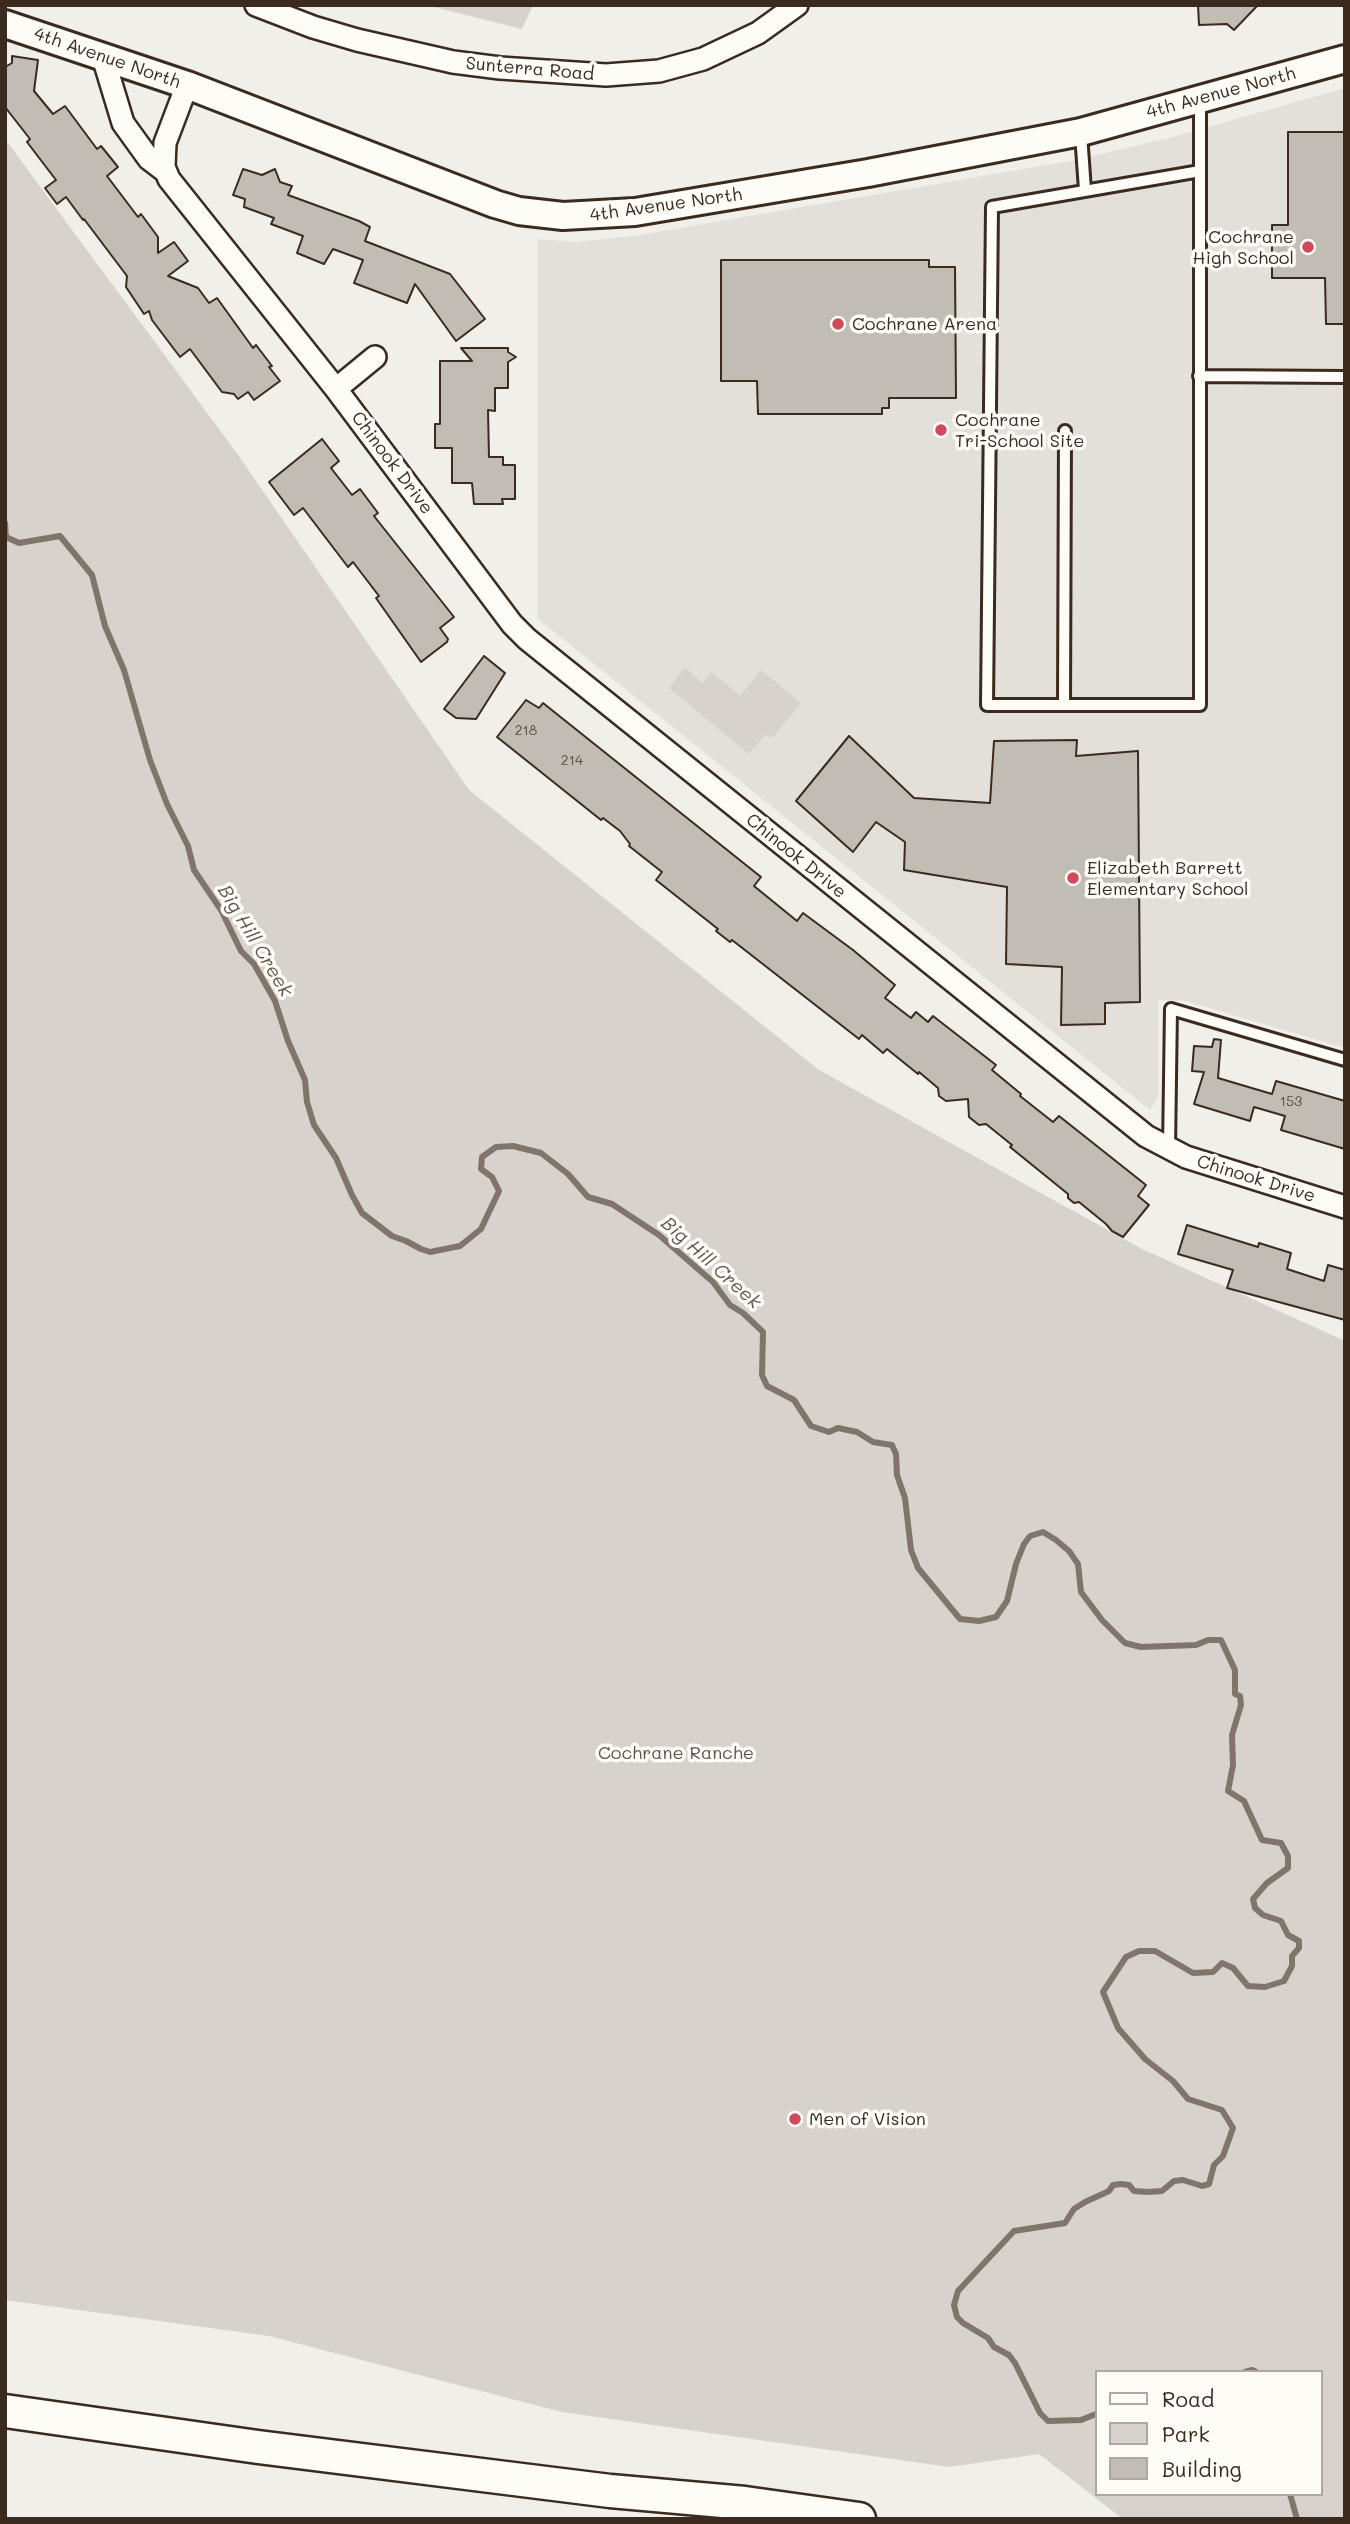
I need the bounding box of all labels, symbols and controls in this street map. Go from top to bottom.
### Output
street label: 4th Avenue North [31,23,183,93]
street label: Sunterra Road [465,53,595,85]
street label: 4th Avenue North [1144,63,1298,123]
street label: 4th Avenue North [588,184,744,226]
place label: Cochrane High School [1193,226,1294,268]
marker: Cochrane High School [1300,239,1316,255]
place label: Cochrane Arena [852,313,997,335]
marker: Cochrane Arena [830,316,846,332]
street label: Chinook Drive [346,407,438,519]
place label: Cochrane Tri-School Site [955,409,1084,452]
marker: Cochrane Tri-School Site [933,422,949,438]
house number: 218 [515,723,537,739]
house number: 214 [561,753,583,769]
street label: Chinook Drive [742,809,850,903]
place label: Elizabeth Barrett Elementary School [1087,857,1248,900]
marker: Elizabeth Barrett Elementary School [1065,870,1081,886]
water label: Big Hill Creek [213,881,297,1001]
house number: 153 [1280,1094,1302,1110]
street label: Chinook Drive [1194,1151,1318,1207]
water label: Big Hill Creek [656,1212,766,1314]
park label: Cochrane Ranche [598,1742,754,1764]
place label: Men of Vision [809,2108,926,2130]
marker: Men of Vision [787,2111,803,2127]
legend [1094,2370,1322,2496]
text: Road [1162,2385,1214,2412]
text: Park [1162,2420,1210,2447]
text: Building [1162,2455,1242,2482]

